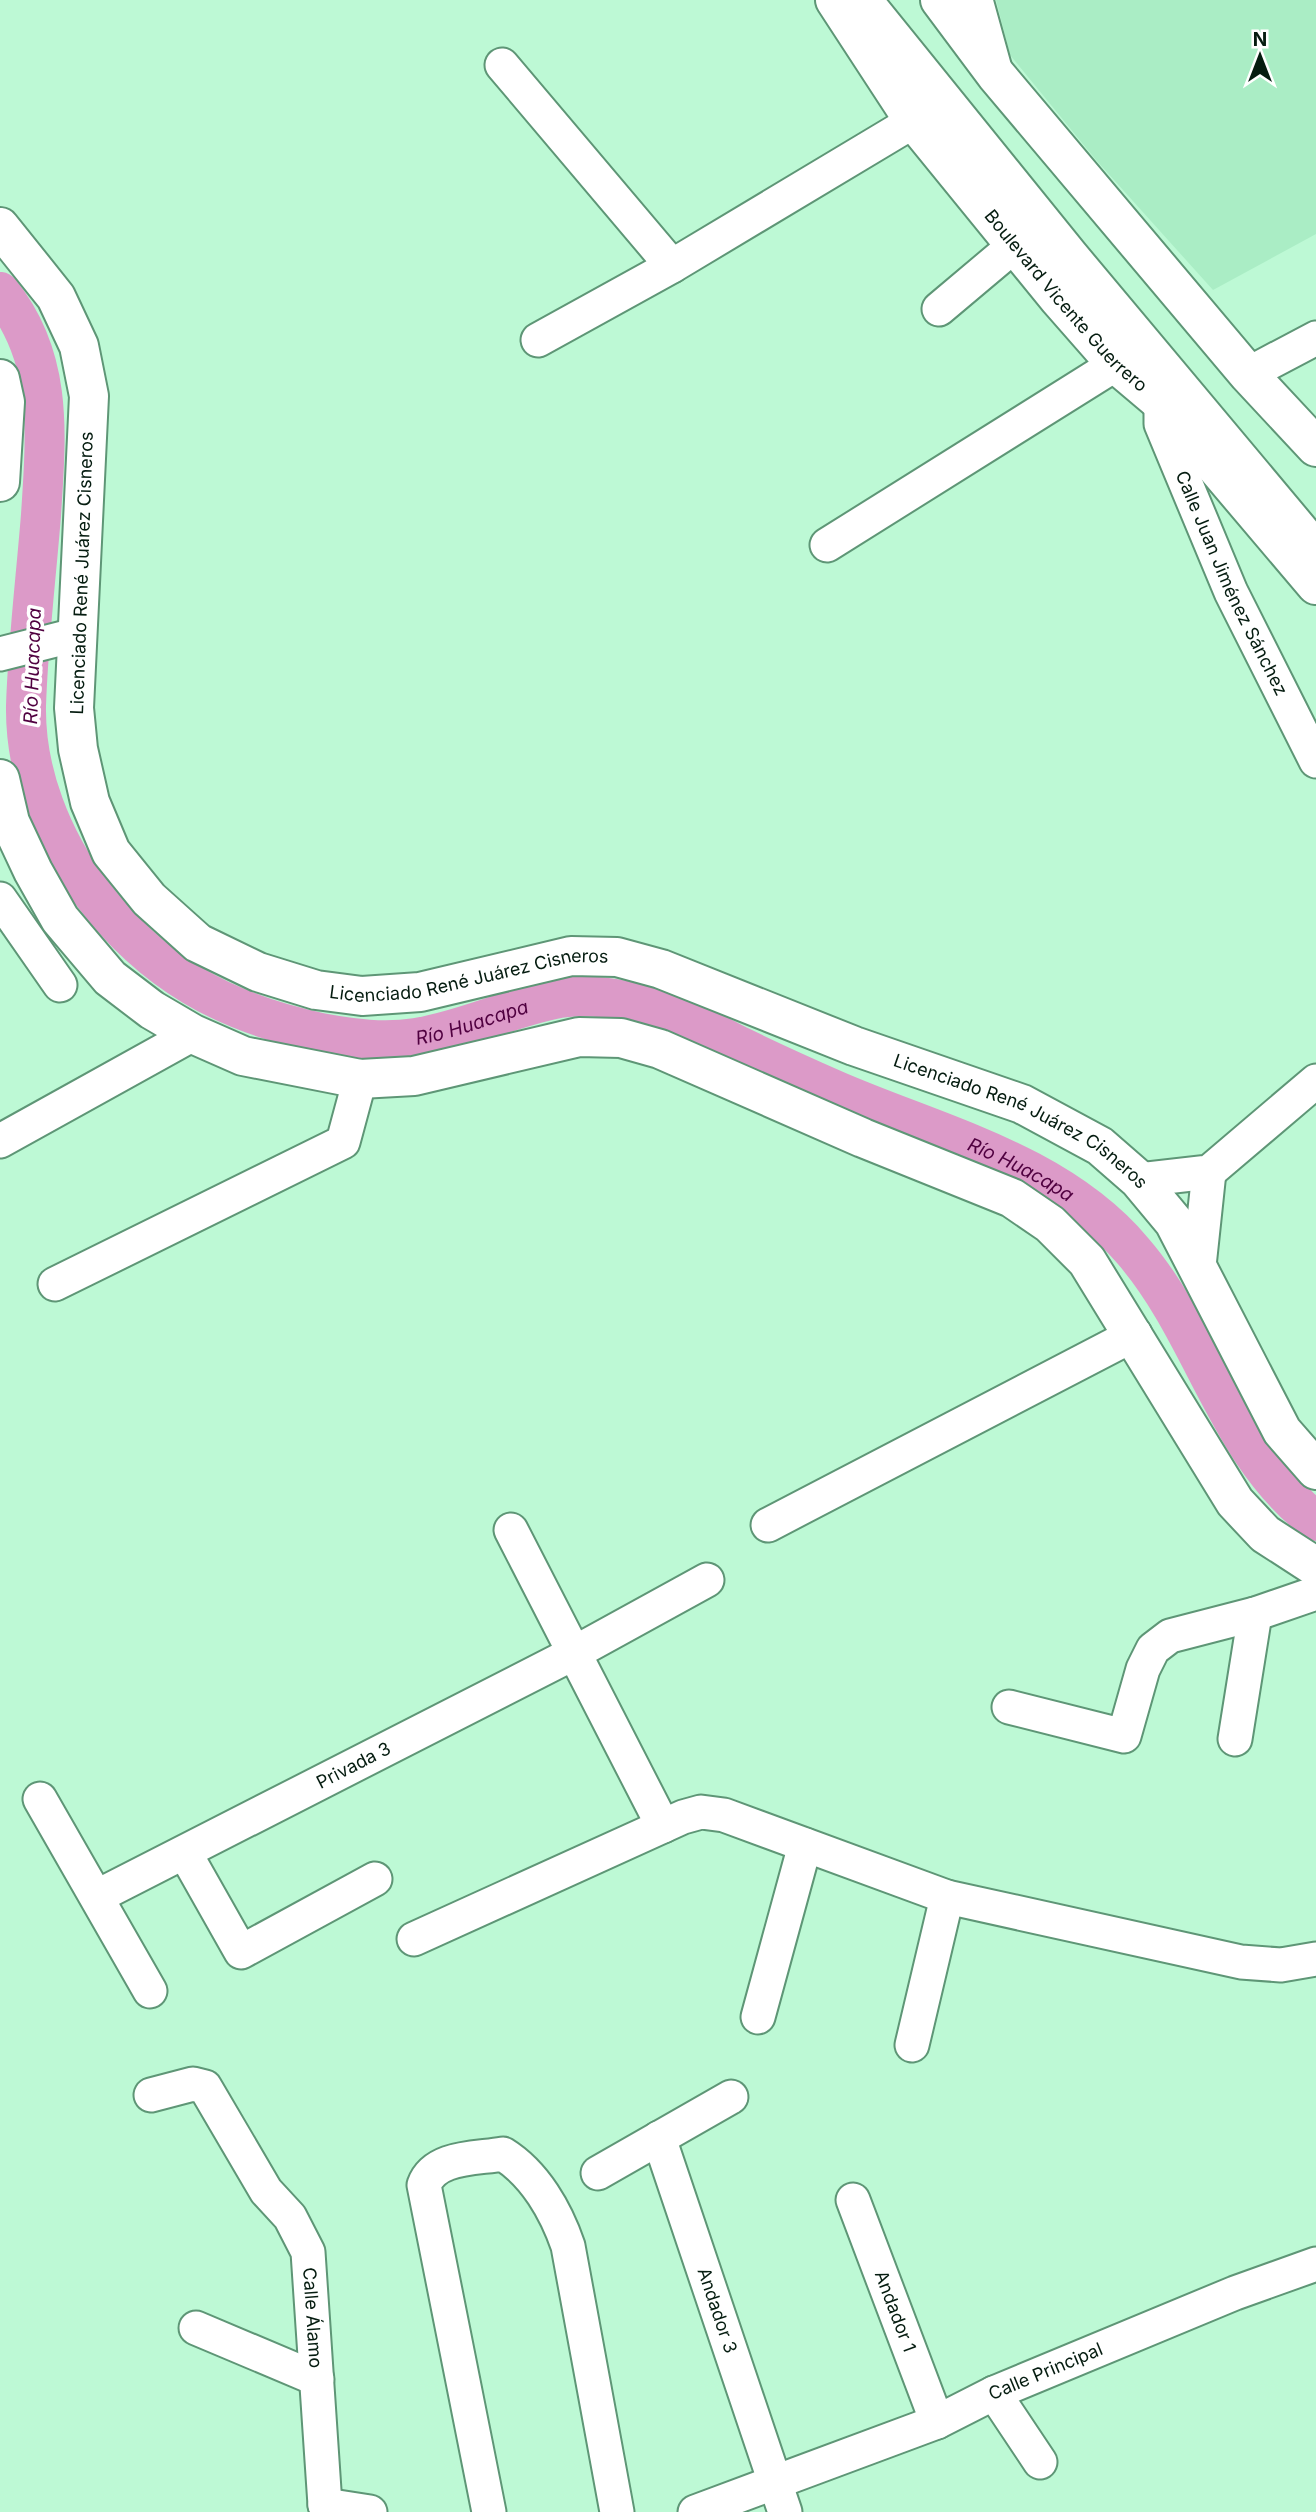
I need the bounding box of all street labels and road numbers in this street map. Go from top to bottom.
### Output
street label: Boulevard Vicente Guerrero [980,205,1152,396]
street label: Licenciado René Juárez Cisneros [66,431,97,715]
street label: Calle Juan Jiménez Sánchez [1172,468,1292,699]
street label: Licenciado René Juárez Cisneros [328,945,609,1006]
street label: Licenciado René Juárez Cisneros [891,1049,1153,1192]
street label: Privada 3 [313,1737,394,1793]
street label: Andador 3 [693,2265,742,2356]
street label: Calle Álamo [299,2267,327,2369]
street label: Andador 1 [871,2268,920,2355]
street label: Calle Principal [985,2338,1106,2404]

